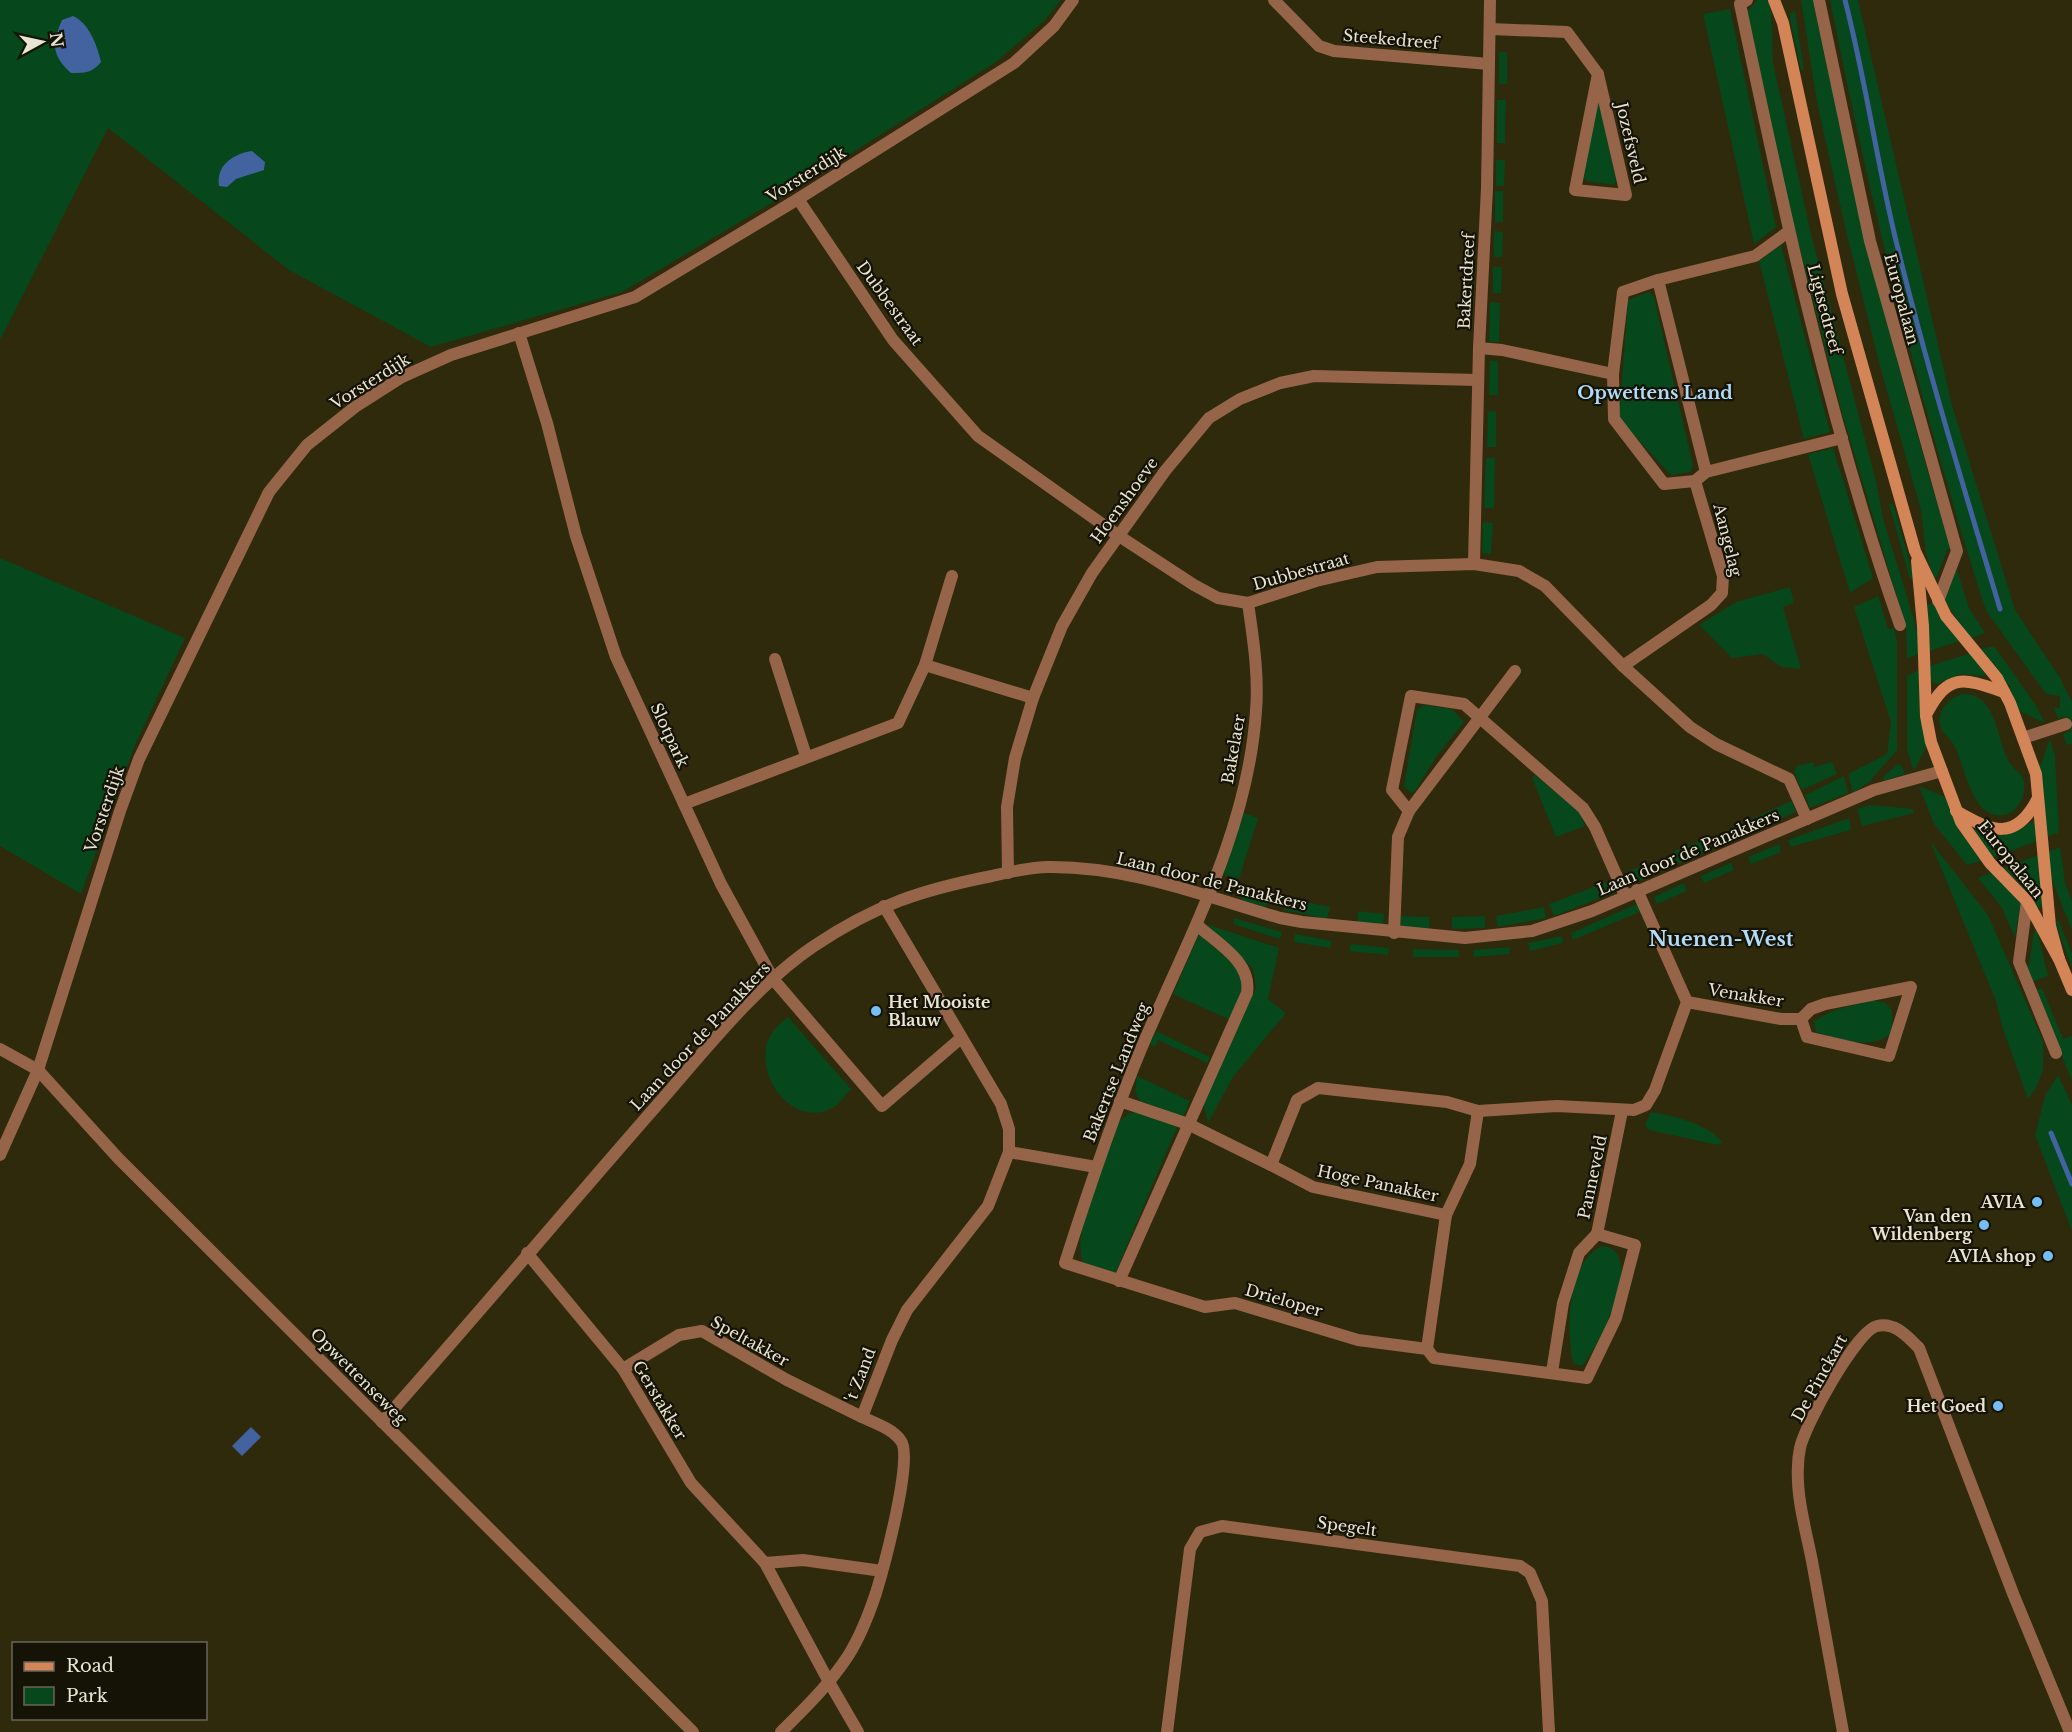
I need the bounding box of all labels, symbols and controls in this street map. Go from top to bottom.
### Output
north arrow [12,12,72,72]
street label: Steekedreef [1342,25,1442,53]
text: N [46,31,68,49]
street label: Jozefsveld [1612,99,1650,186]
street label: Vorsterdijk [762,142,850,207]
street label: Bakertdreef [1453,230,1479,330]
street label: Europalaan [1880,251,1924,347]
street label: Dubbestraat [853,257,927,349]
street label: Ligtsedreef [1803,262,1847,359]
street label: Vorsterdijk [326,349,414,414]
district label: Opwettens Land [1577,382,1733,404]
street label: Hoenshoeve [1086,453,1162,547]
street label: Aangelag [1709,500,1747,579]
street label: Dubbestraat [1250,548,1352,594]
street label: Slotpark [646,699,694,771]
street label: Bakelaer [1217,712,1249,785]
street label: Vorsterdijk [80,763,128,856]
street label: Laan door de Panakkers [1594,805,1782,899]
street label: Europalaan [1974,816,2048,902]
street label: Laan door de Panakkers [1115,848,1309,914]
district label: Nuenen-West [1649,927,1794,951]
street label: Laan door de Panakkers [626,958,774,1114]
street label: Venakker [1706,979,1786,1011]
place label: Het Mooiste Blauw [888,992,990,1030]
street label: Bakertse Landweg [1079,999,1153,1145]
marker: Het Mooiste Blauw [869,1004,883,1018]
street label: Panneveld [1573,1133,1611,1221]
street label: Hoge Panakker [1315,1160,1441,1206]
place label: AVIA [1980,1192,2026,1212]
marker: AVIA [2030,1195,2044,1209]
place label: Van den Wildenberg [1870,1206,1973,1244]
marker: Van den Wildenberg [1977,1218,1991,1232]
place label: AVIA shop [1947,1246,2036,1266]
marker: AVIA shop [2041,1249,2055,1263]
street label: Drieloper [1243,1279,1325,1321]
street label: Speltakker [707,1311,793,1371]
street label: Opwettenseweg [306,1323,412,1429]
street label: De Pinckart [1787,1331,1851,1425]
street label: 't Zand [840,1345,880,1405]
street label: Gerstakker [629,1357,692,1444]
place label: Het Goed [1906,1396,1986,1416]
marker: Het Goed [1991,1399,2005,1413]
street label: Spegelt [1316,1512,1378,1540]
legend [12,1642,207,1720]
text: Road [66,1655,114,1677]
text: Park [66,1685,108,1707]

